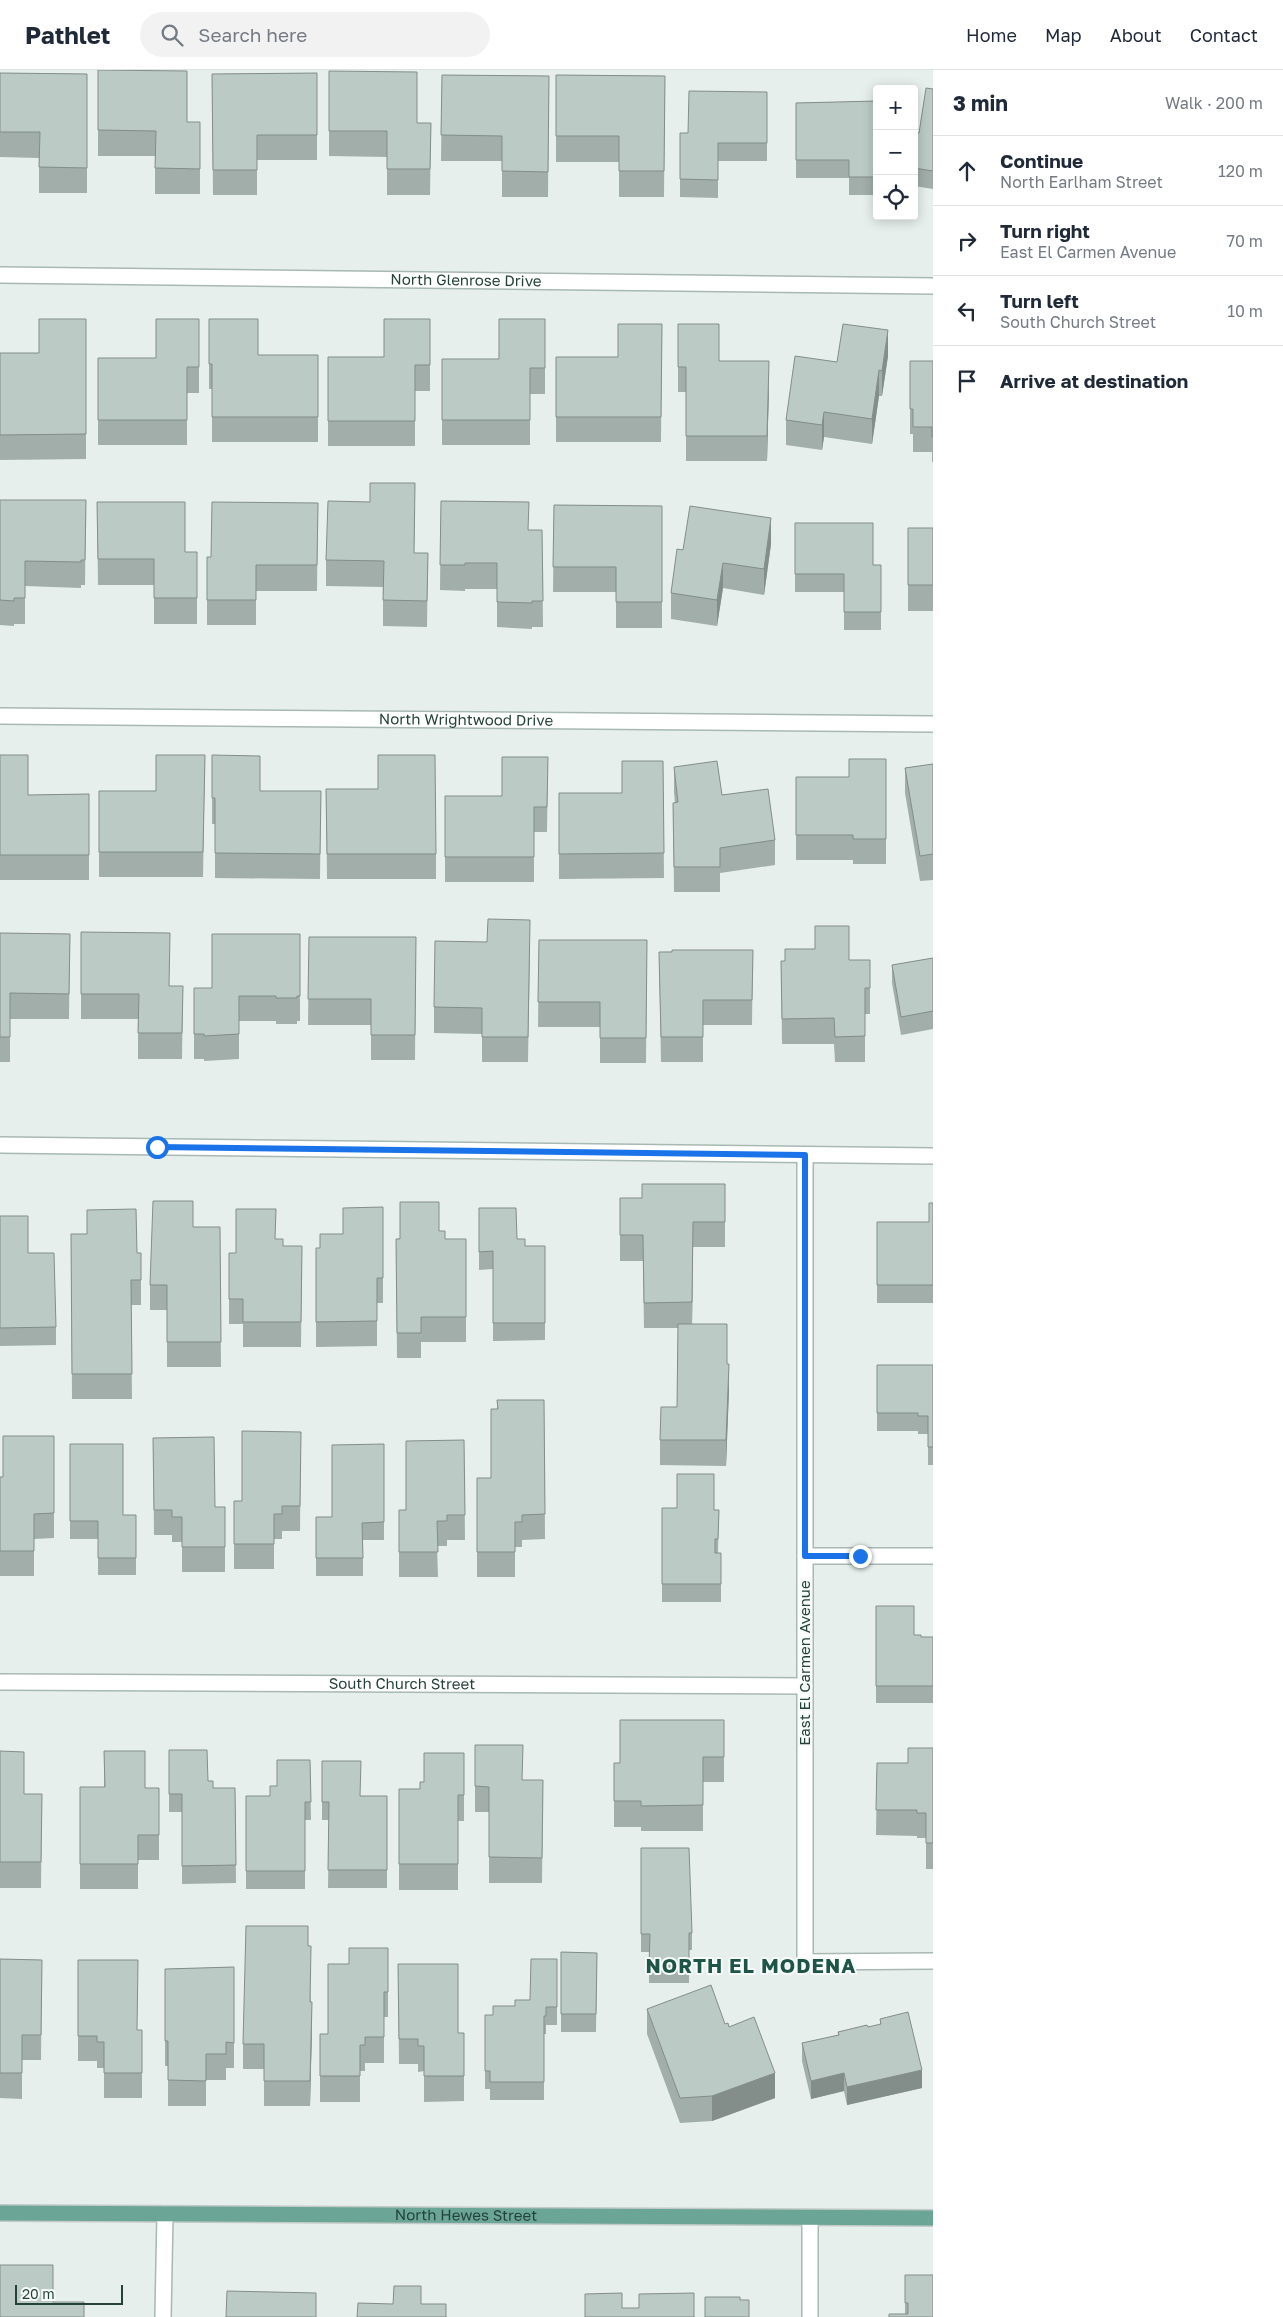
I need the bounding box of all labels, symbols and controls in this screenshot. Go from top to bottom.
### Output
search box [140,12,490,57]
text: Pathlet [25,20,110,49]
icon: search [158,21,186,49]
text: Search here [198,23,307,46]
text: Home [966,24,1017,46]
text: Map [1045,24,1082,46]
text: About [1110,24,1162,46]
text: Contact [1190,24,1258,46]
map controls [873,85,918,220]
button: + [873,85,918,130]
text: 3 min [953,90,1008,116]
text: Walk · 200 m [1165,93,1263,113]
button: − [873,130,918,175]
text: Continue [1000,149,1083,172]
icon: ahead [953,157,981,185]
text: 120 m [1218,161,1263,181]
text: North Earlham Street [1000,172,1163,192]
button: locate [873,175,918,220]
text: Turn right [1000,219,1090,242]
icon: right [953,227,981,255]
text: 70 m [1226,231,1263,251]
text: East El Carmen Avenue [1000,242,1176,262]
street label: North Glenrose Drive [390,270,542,289]
text: Turn left [1000,289,1079,312]
icon: left [953,297,981,325]
text: 10 m [1227,301,1263,321]
text: South Church Street [1000,312,1156,332]
icon: arrive [953,367,981,395]
text: Arrive at destination [1000,369,1188,392]
street label: North Wrightwood Drive [379,709,554,729]
route start [146,1136,169,1159]
route end [849,1545,872,1568]
street label: East El Carmen Avenue [795,1580,813,1746]
street label: South Church Street [329,1674,475,1692]
district label: NORTH EL MODENA [646,1953,856,1977]
street label: North Hewes Street [395,2205,537,2224]
scale bar [15,2282,122,2305]
text: 20 m [22,2285,55,2302]

